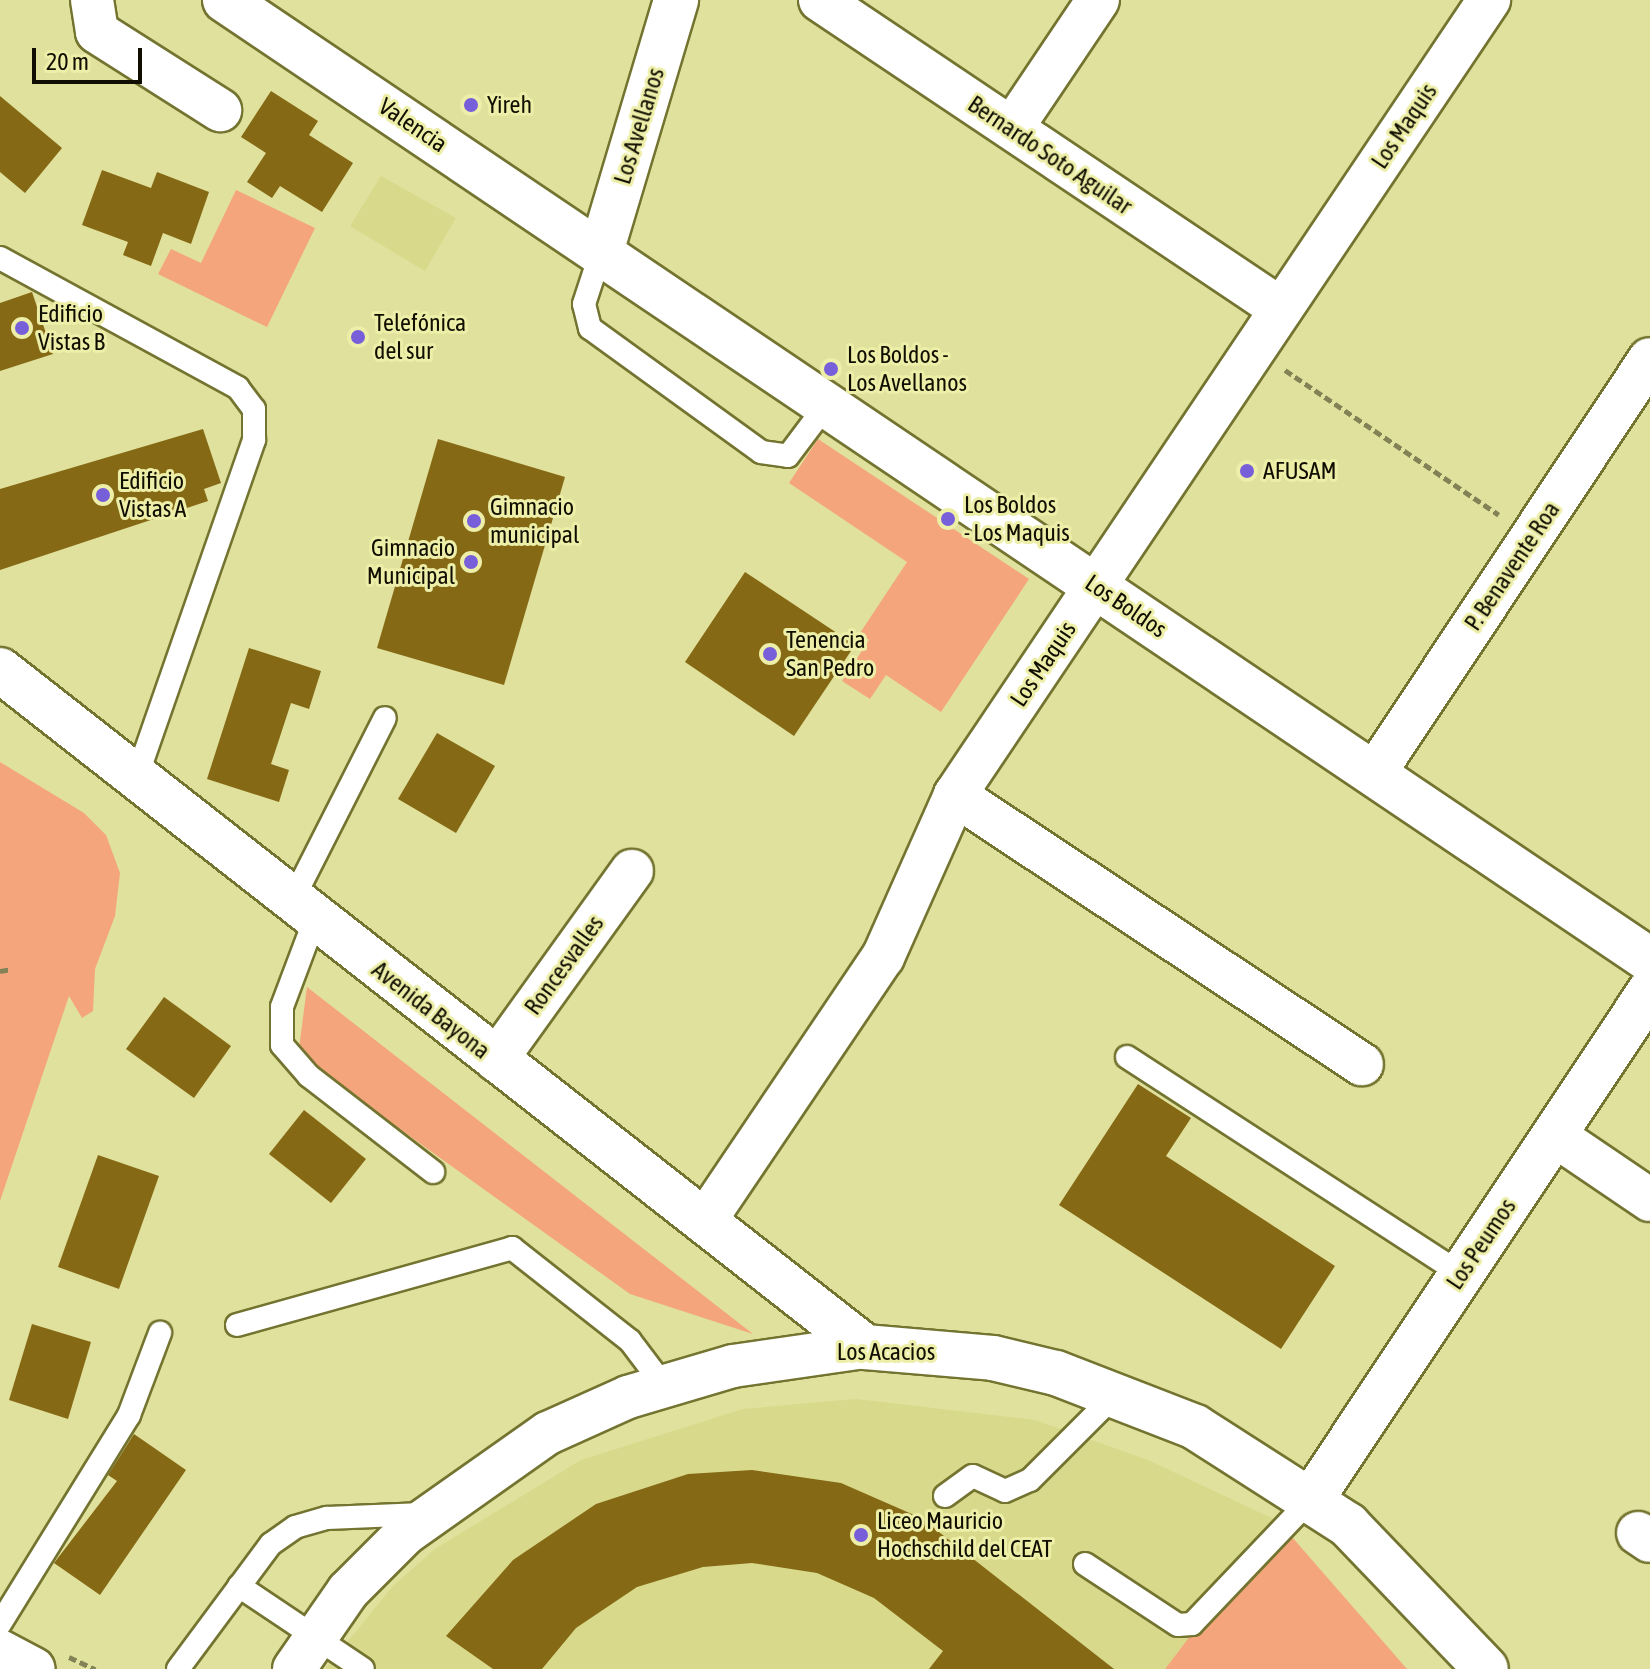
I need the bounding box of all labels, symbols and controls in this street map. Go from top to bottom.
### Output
scale bar [36,32,146,82]
text: 20 m [46,48,89,75]
street label: Los Avellanos [608,64,670,188]
street label: Los Maquis [1365,78,1443,174]
street label: Bernardo Soto Aguilar [963,90,1137,220]
place label: Yireh [487,91,532,119]
street label: Valencia [373,92,453,158]
marker: Yireh [462,96,480,114]
place label: Edificio Vistas B [38,300,105,356]
place label: Telefónica del sur [374,309,466,365]
marker: Edificio Vistas B [13,319,31,337]
marker: Telefónica del sur [349,328,367,346]
place label: Los Boldos - Los Avellanos [847,341,967,397]
marker: Los Boldos - Los Avellanos [822,360,840,378]
place label: AFUSAM [1263,457,1337,485]
marker: AFUSAM [1238,462,1256,480]
place label: Edificio Vistas A [119,467,186,523]
marker: Edificio Vistas A [94,486,112,504]
place label: Los Boldos - Los Maquis [964,491,1070,547]
place label: Gimnacio municipal [490,493,579,549]
street label: P. Benavente Roa [1458,496,1566,636]
marker: Los Boldos - Los Maquis [939,510,957,528]
marker: Gimnacio municipal [465,512,483,530]
place label: Gimnacio Municipal [367,534,455,590]
marker: Gimnacio Municipal [462,553,480,571]
street label: Los Boldos [1080,568,1172,644]
street label: Los Maquis [1004,616,1082,712]
place label: Tenencia San Pedro [786,626,874,682]
marker: Tenencia San Pedro [761,645,779,663]
street label: Roncesvalles [518,910,610,1020]
street label: Avenida Bayona [366,955,496,1065]
street label: Los Peumos [1440,1193,1522,1295]
street label: Los Acacios [837,1338,935,1366]
place label: Liceo Mauricio Hochschild del CEAT [877,1507,1052,1563]
marker: Liceo Mauricio Hochschild del CEAT [852,1526,870,1544]

